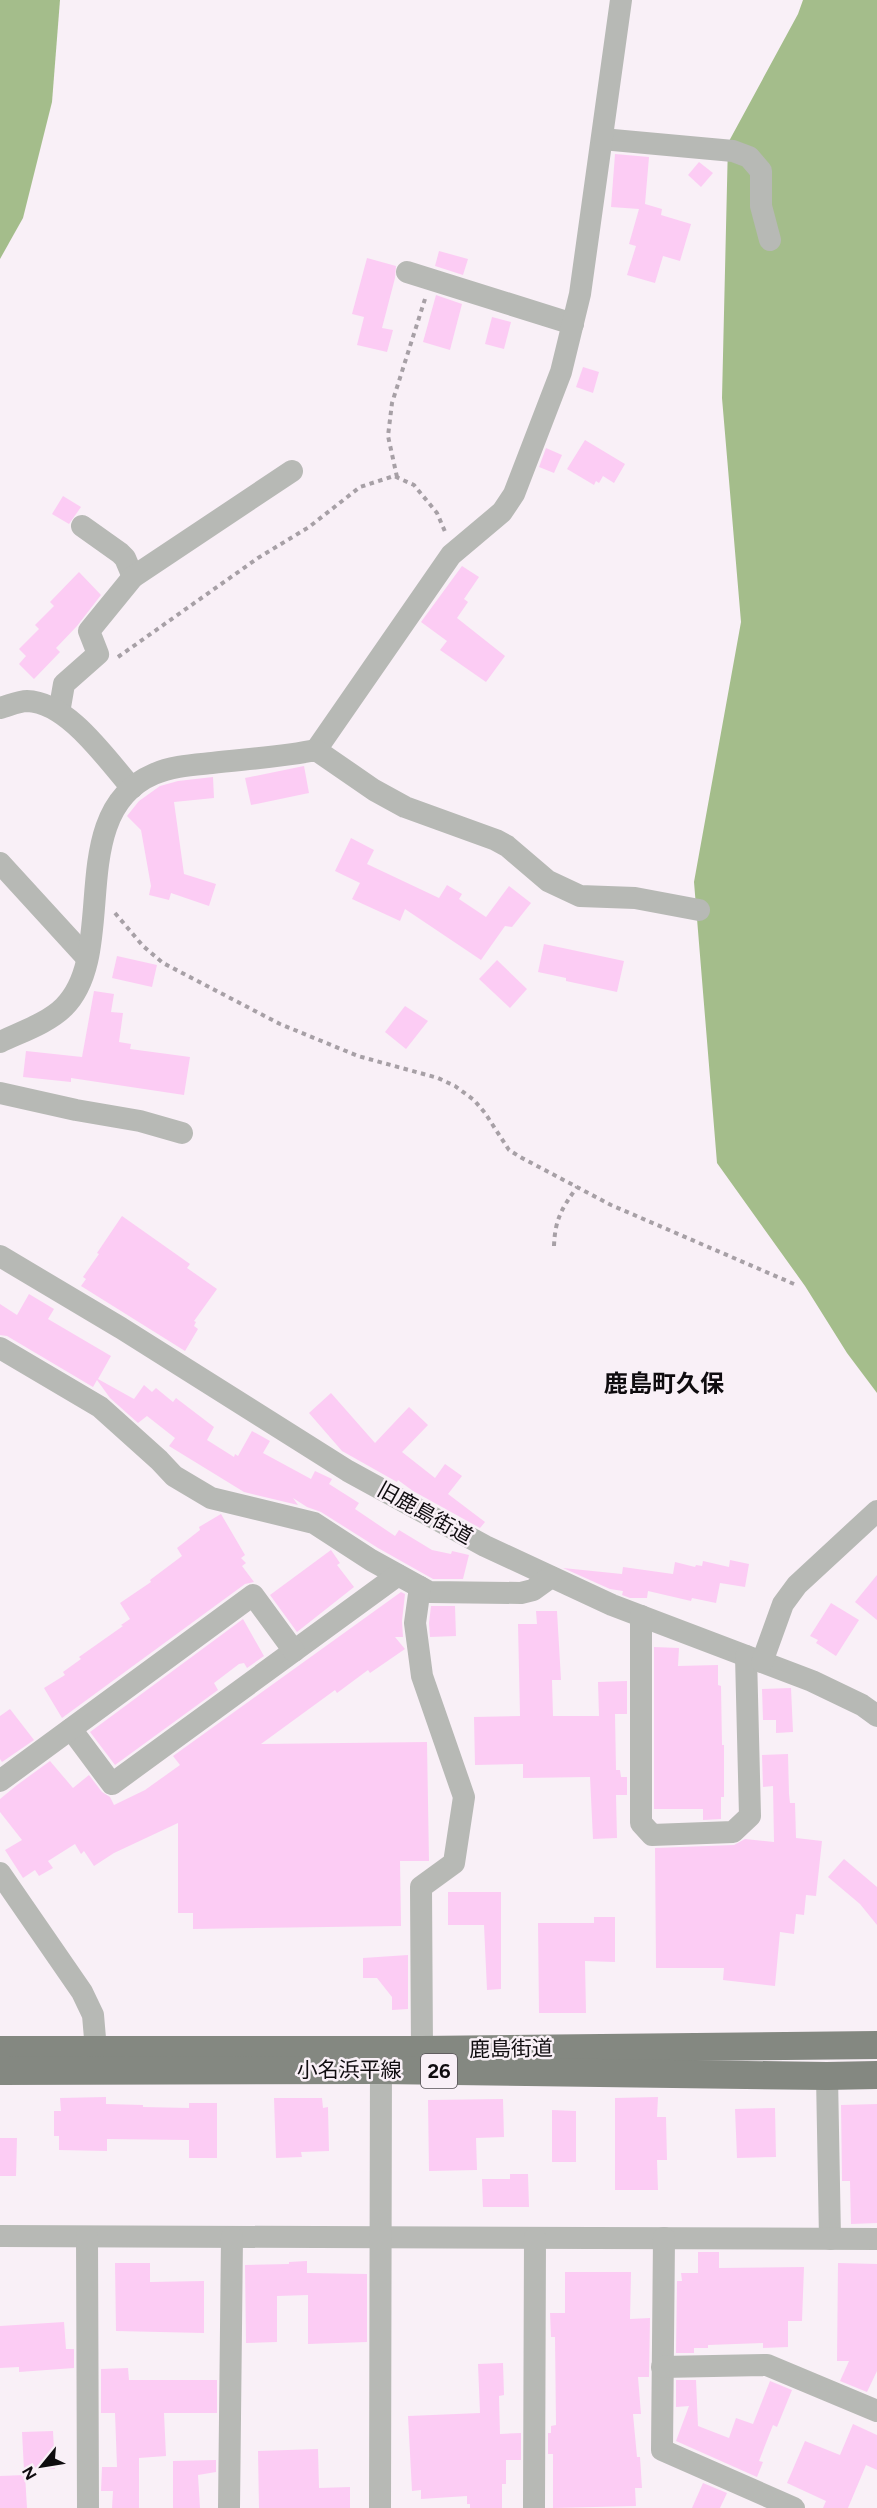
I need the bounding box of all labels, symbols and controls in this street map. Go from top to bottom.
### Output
district label: 鹿島町久保 [604,1369,724,1398]
street label: 旧鹿島街道 [373,1476,477,1549]
street label: 鹿島街道 [469,2035,553,2062]
road number: 26 [421,2054,457,2088]
street label: 小名浜平線 [297,2057,402,2082]
north arrow [12,2436,72,2496]
text: N [18,2463,41,2483]

